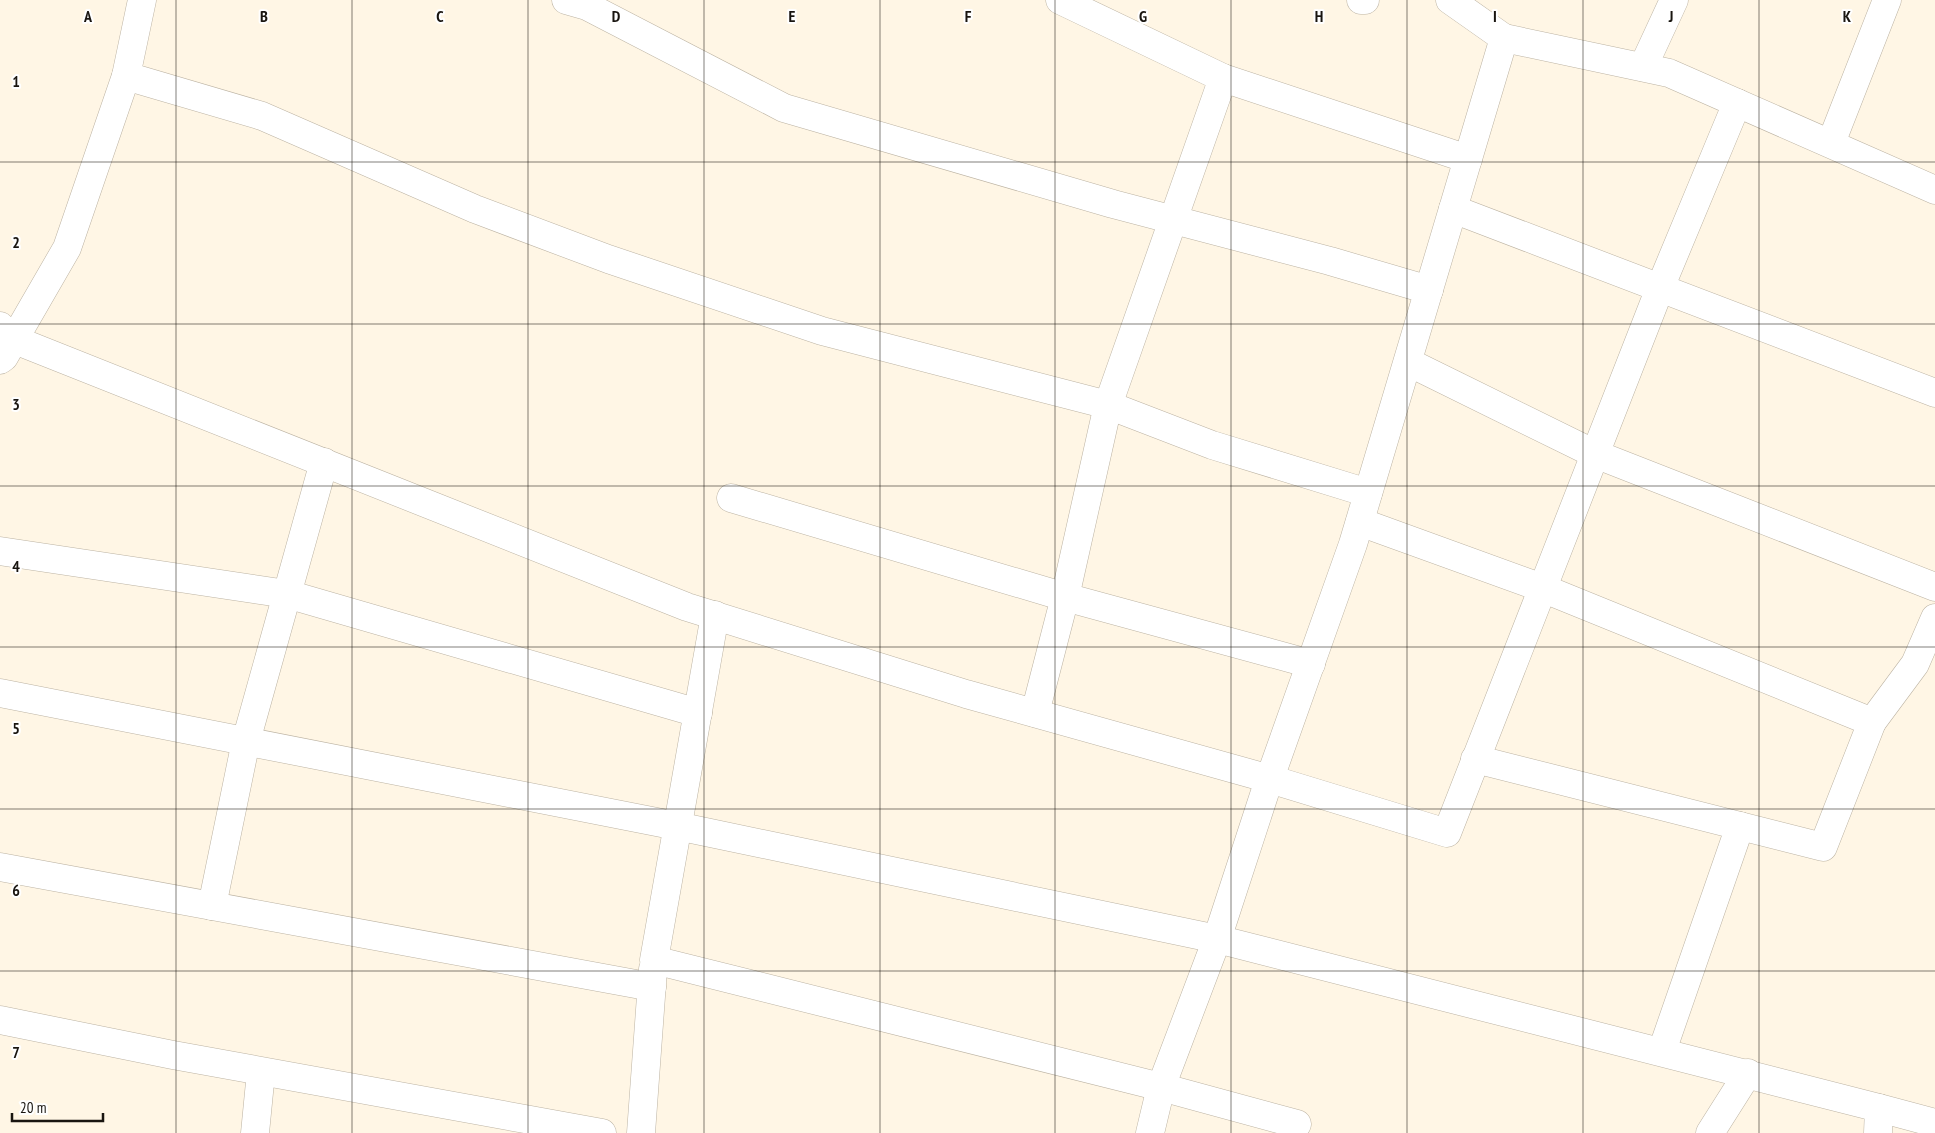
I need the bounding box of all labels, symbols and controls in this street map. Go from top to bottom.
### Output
text: A [83,6,93,26]
text: B [260,6,268,26]
text: C [436,6,444,26]
text: D [612,6,621,26]
text: E [789,6,796,26]
text: F [965,6,972,26]
text: G [1139,6,1147,26]
text: H [1315,6,1323,26]
text: I [1493,6,1497,26]
text: J [1668,6,1673,26]
text: K [1843,6,1852,26]
text: 1 [12,71,20,91]
text: 2 [12,232,20,252]
text: 3 [12,394,20,414]
text: 4 [12,556,20,576]
text: 5 [12,718,20,738]
text: 6 [12,880,20,900]
text: 7 [12,1042,20,1062]
scale bar [12,1090,104,1122]
text: 20 m [20,1098,46,1117]

